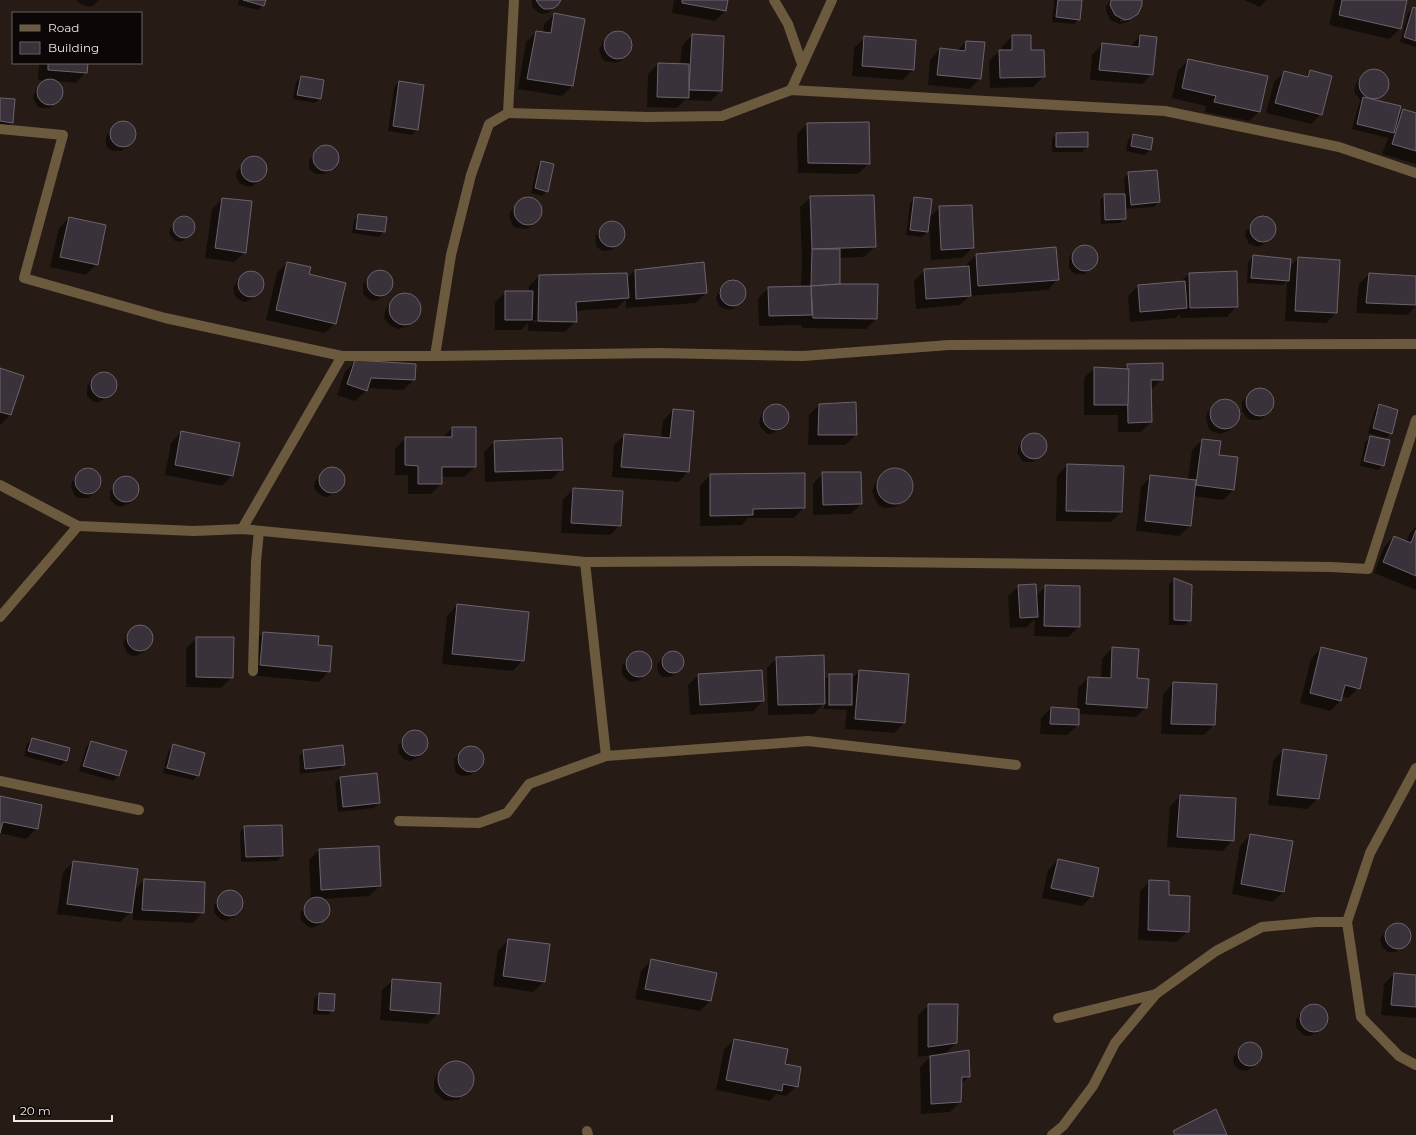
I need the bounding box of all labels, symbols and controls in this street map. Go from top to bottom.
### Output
legend [12,12,142,64]
text: Road [48,20,79,35]
text: Building [48,40,99,55]
scale bar [14,1097,112,1123]
text: 20 m [20,1103,51,1118]

